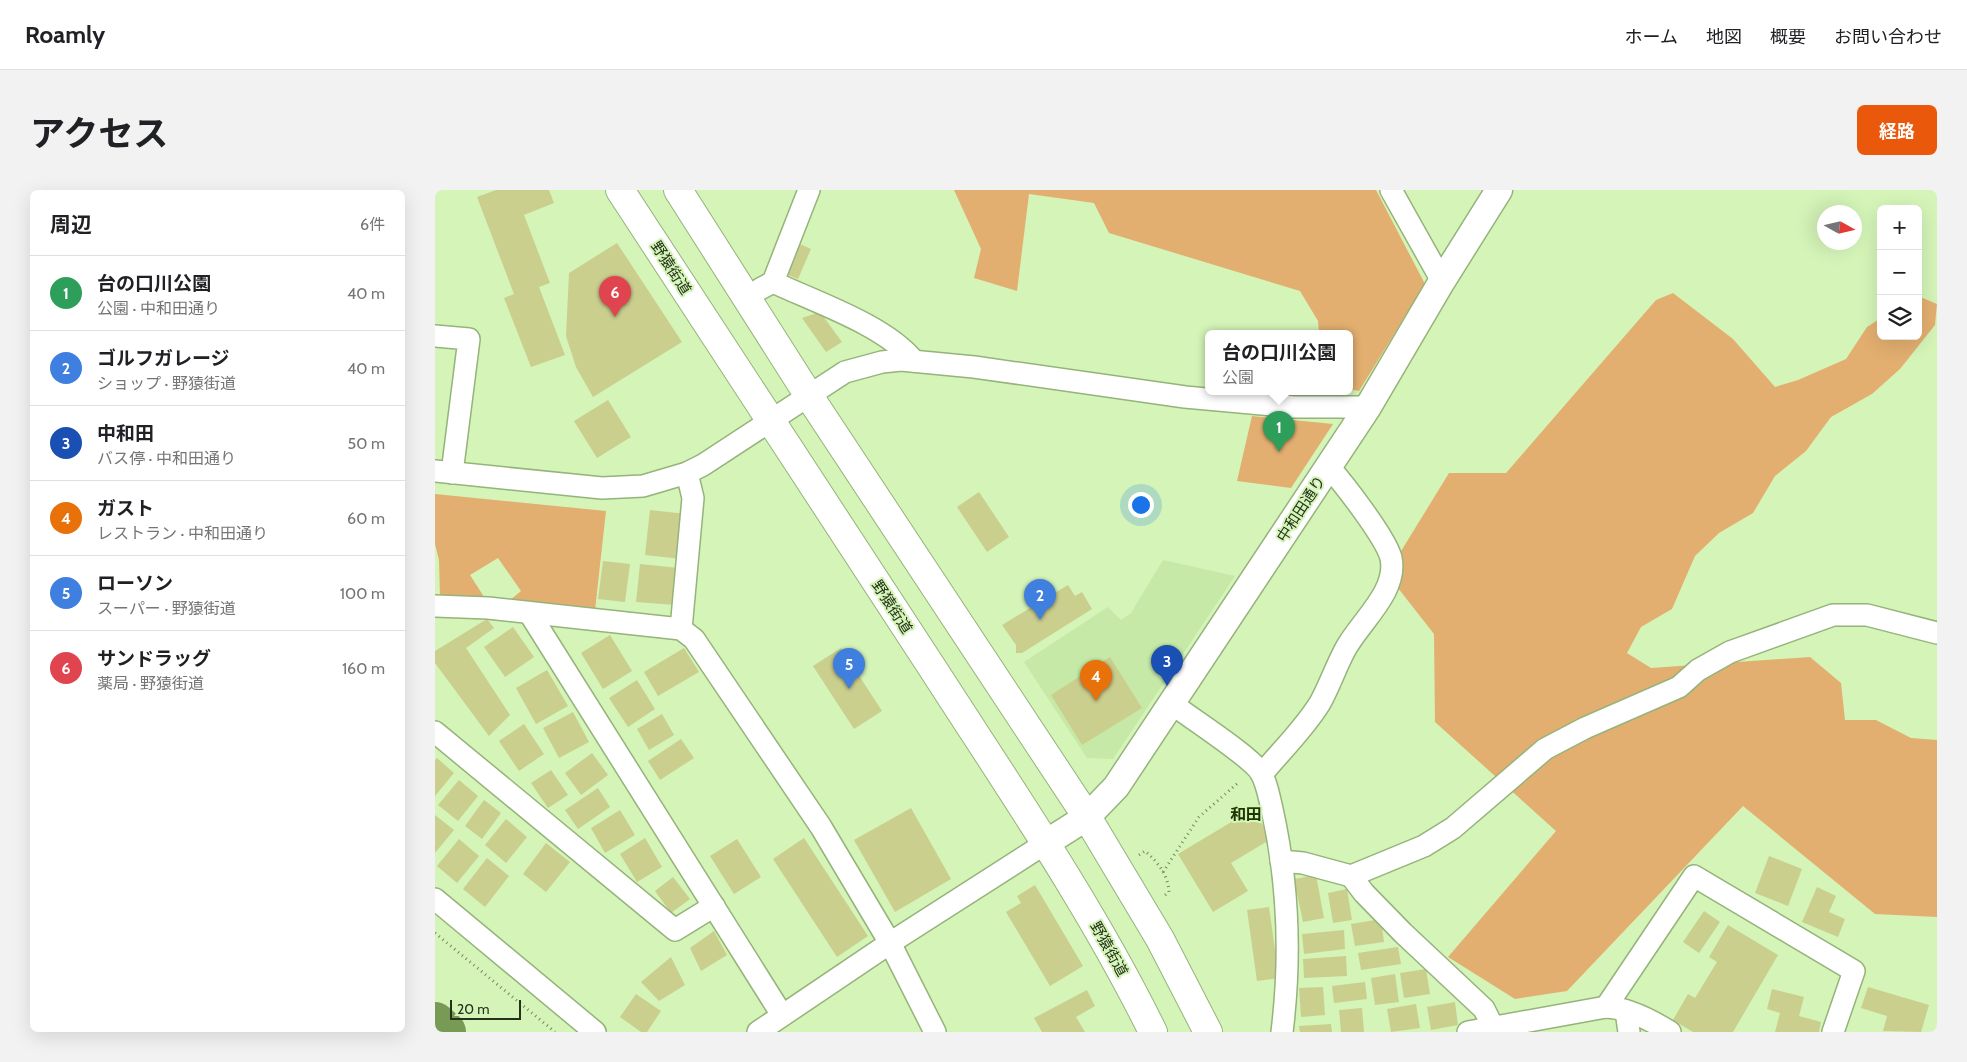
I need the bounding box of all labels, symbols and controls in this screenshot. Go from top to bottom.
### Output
text: Roamly [25,20,105,49]
text: ホーム [1625,26,1678,48]
text: 地図 [1706,26,1742,48]
text: 概要 [1770,26,1806,48]
text: お問い合わせ [1834,26,1942,48]
button: 経路 [1857,105,1937,155]
text: アクセス [30,112,168,155]
north arrow [1817,205,1862,250]
map controls [1877,205,1922,340]
button: + [1877,205,1922,250]
text: 周辺 [50,212,92,237]
text: 6件 [360,215,385,234]
street label: 野猿街道 [647,238,695,298]
button: − [1877,250,1922,295]
text: 台の口川公園 [97,272,211,295]
pin: 6 [599,276,631,317]
text: 1 [63,284,69,303]
text: 40 m [347,284,385,303]
button: layers [1877,295,1922,340]
text: 公園 · 中和田通り [97,299,220,318]
popup [1205,330,1353,395]
text: 台の口川公園 [1222,341,1336,364]
text: ゴルフガレージ [97,347,230,370]
text: 2 [62,359,70,378]
text: 40 m [347,359,385,378]
text: 公園 [1222,368,1254,387]
text: ショップ · 野猿街道 [97,374,236,393]
pin: 1 [1263,411,1295,452]
text: 中和田 [97,422,154,445]
text: 3 [62,434,70,453]
text: 50 m [348,434,385,453]
text: バス停 · 中和田通り [97,449,236,468]
street label: 中和田通り [1273,473,1329,545]
your location [1128,492,1154,518]
text: ガスト [97,497,154,520]
text: 4 [61,509,71,528]
text: 60 m [347,509,385,528]
text: レストラン · 中和田通り [97,524,268,543]
text: ローソン [97,572,173,595]
street label: 野猿街道 [868,577,916,637]
pin: 2 [1024,579,1056,620]
text: 5 [62,584,70,603]
text: 100 m [340,584,385,603]
text: スーパー · 野猿街道 [97,599,236,618]
pin: 3 [1151,645,1183,686]
text: サンドラッグ [97,647,211,670]
pin: 5 [833,648,865,689]
text: 6 [62,659,71,678]
text: 160 m [342,659,385,678]
pin: 4 [1080,660,1112,701]
text: 薬局 · 野猿街道 [97,674,204,693]
district label: 和田 [1230,805,1262,824]
street label: 野猿街道 [1087,918,1131,980]
scale bar [450,997,521,1020]
text: 20 m [457,1000,490,1018]

